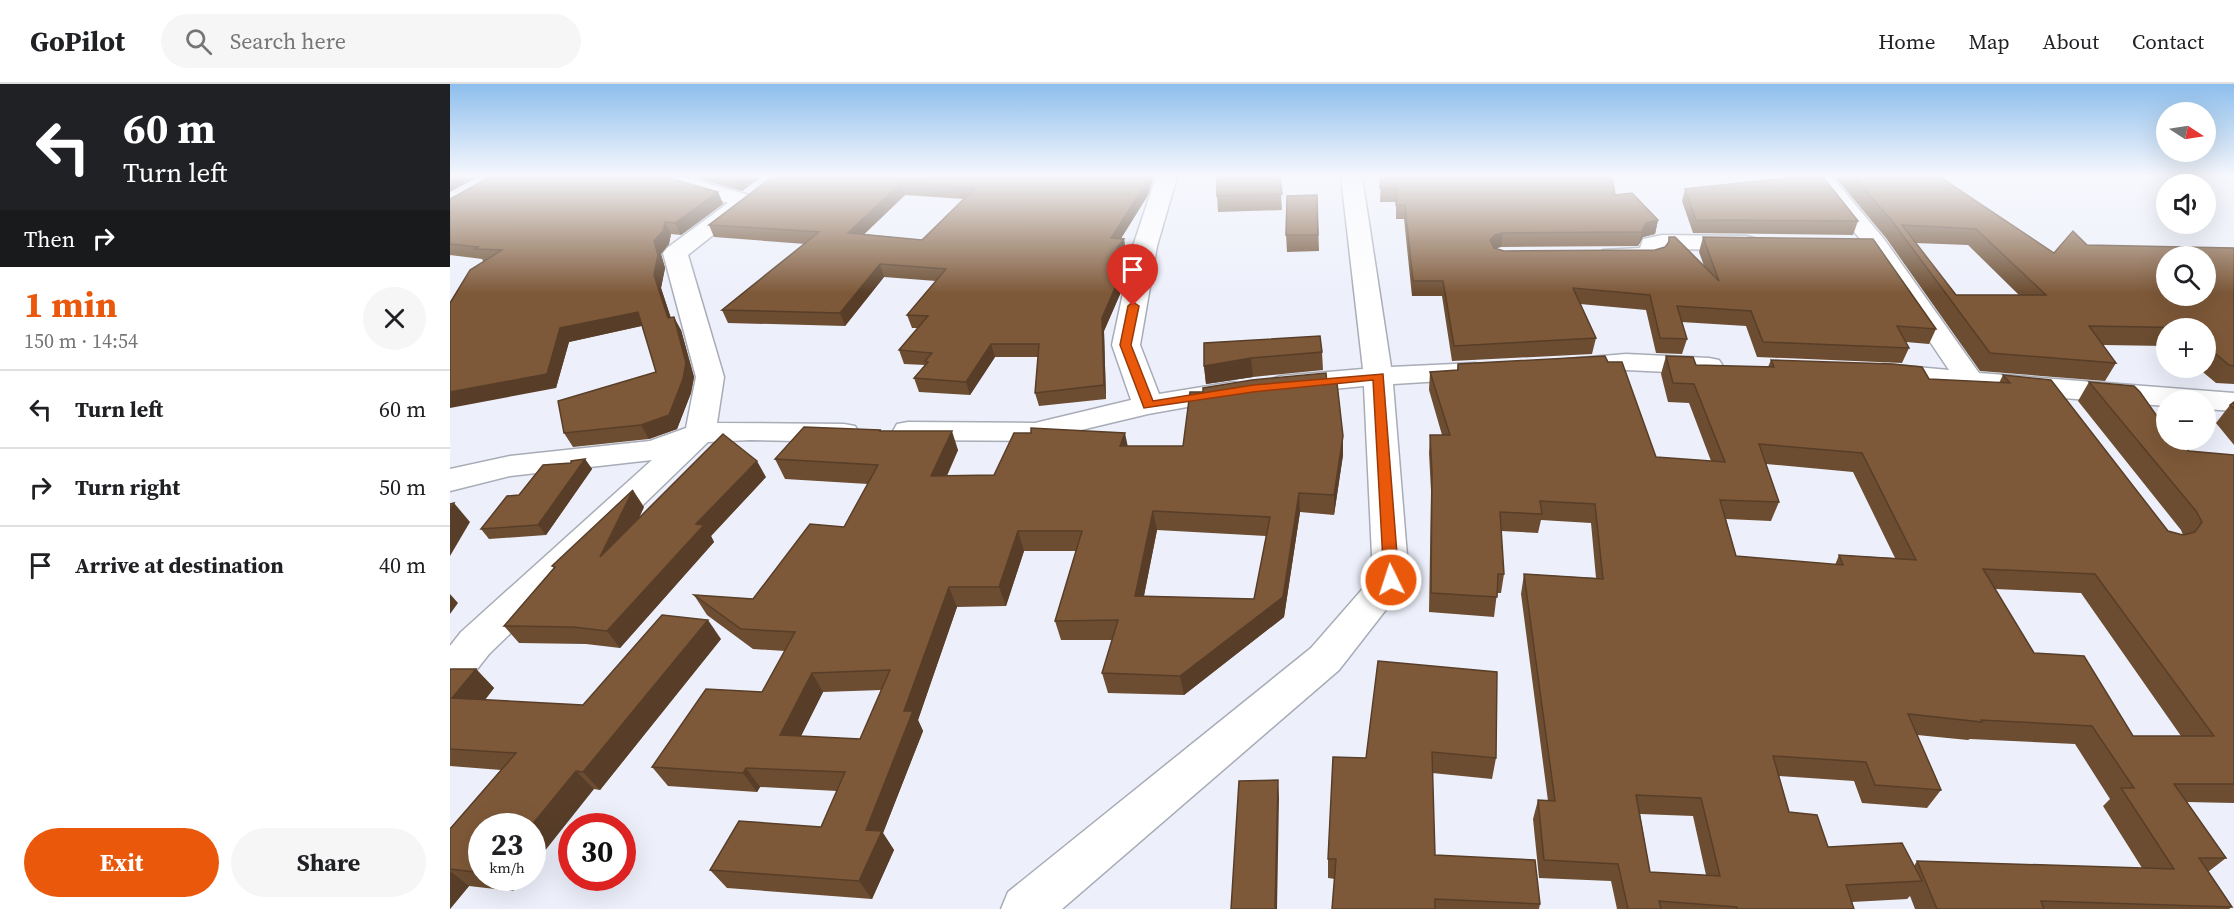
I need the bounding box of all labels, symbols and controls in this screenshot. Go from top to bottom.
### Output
search box [161,14,581,68]
text: GoPilot [30,22,125,60]
icon: search [182,25,215,58]
text: Search here [230,26,346,56]
text: Home [1878,27,1936,56]
text: Map [1969,27,2010,56]
text: About [2043,27,2099,56]
text: Contact [2132,27,2204,56]
text: 60 m [123,99,216,157]
north arrow [2156,102,2216,162]
map controls [2156,102,2216,450]
icon: left [24,108,102,186]
text: Turn left [123,154,227,191]
button: sound [2156,174,2216,234]
icon: right [87,222,120,255]
text: Then [24,224,75,254]
pin [1107,244,1158,306]
button: search [2156,246,2216,306]
icon: arrive [1116,253,1149,286]
text: 1 min [24,280,117,329]
button: close [363,287,426,350]
button: + [2156,318,2216,378]
text: 150 m · 14:54 [24,327,138,355]
button: − [2156,390,2216,450]
icon: left [24,393,57,426]
text: Turn left [75,394,163,424]
text: 60 m [379,394,426,424]
icon: right [24,471,57,504]
text: Turn right [75,472,180,502]
text: 50 m [379,472,426,502]
position arrow [1359,548,1423,612]
icon: arrive [24,549,57,582]
text: Arrive at destination [75,550,284,580]
text: 40 m [379,550,426,580]
speed limit sign: 30 [558,813,636,891]
text: 23 [491,824,523,865]
button: Exit [24,828,219,897]
button: Share [231,828,426,897]
text: km/h [489,857,525,878]

